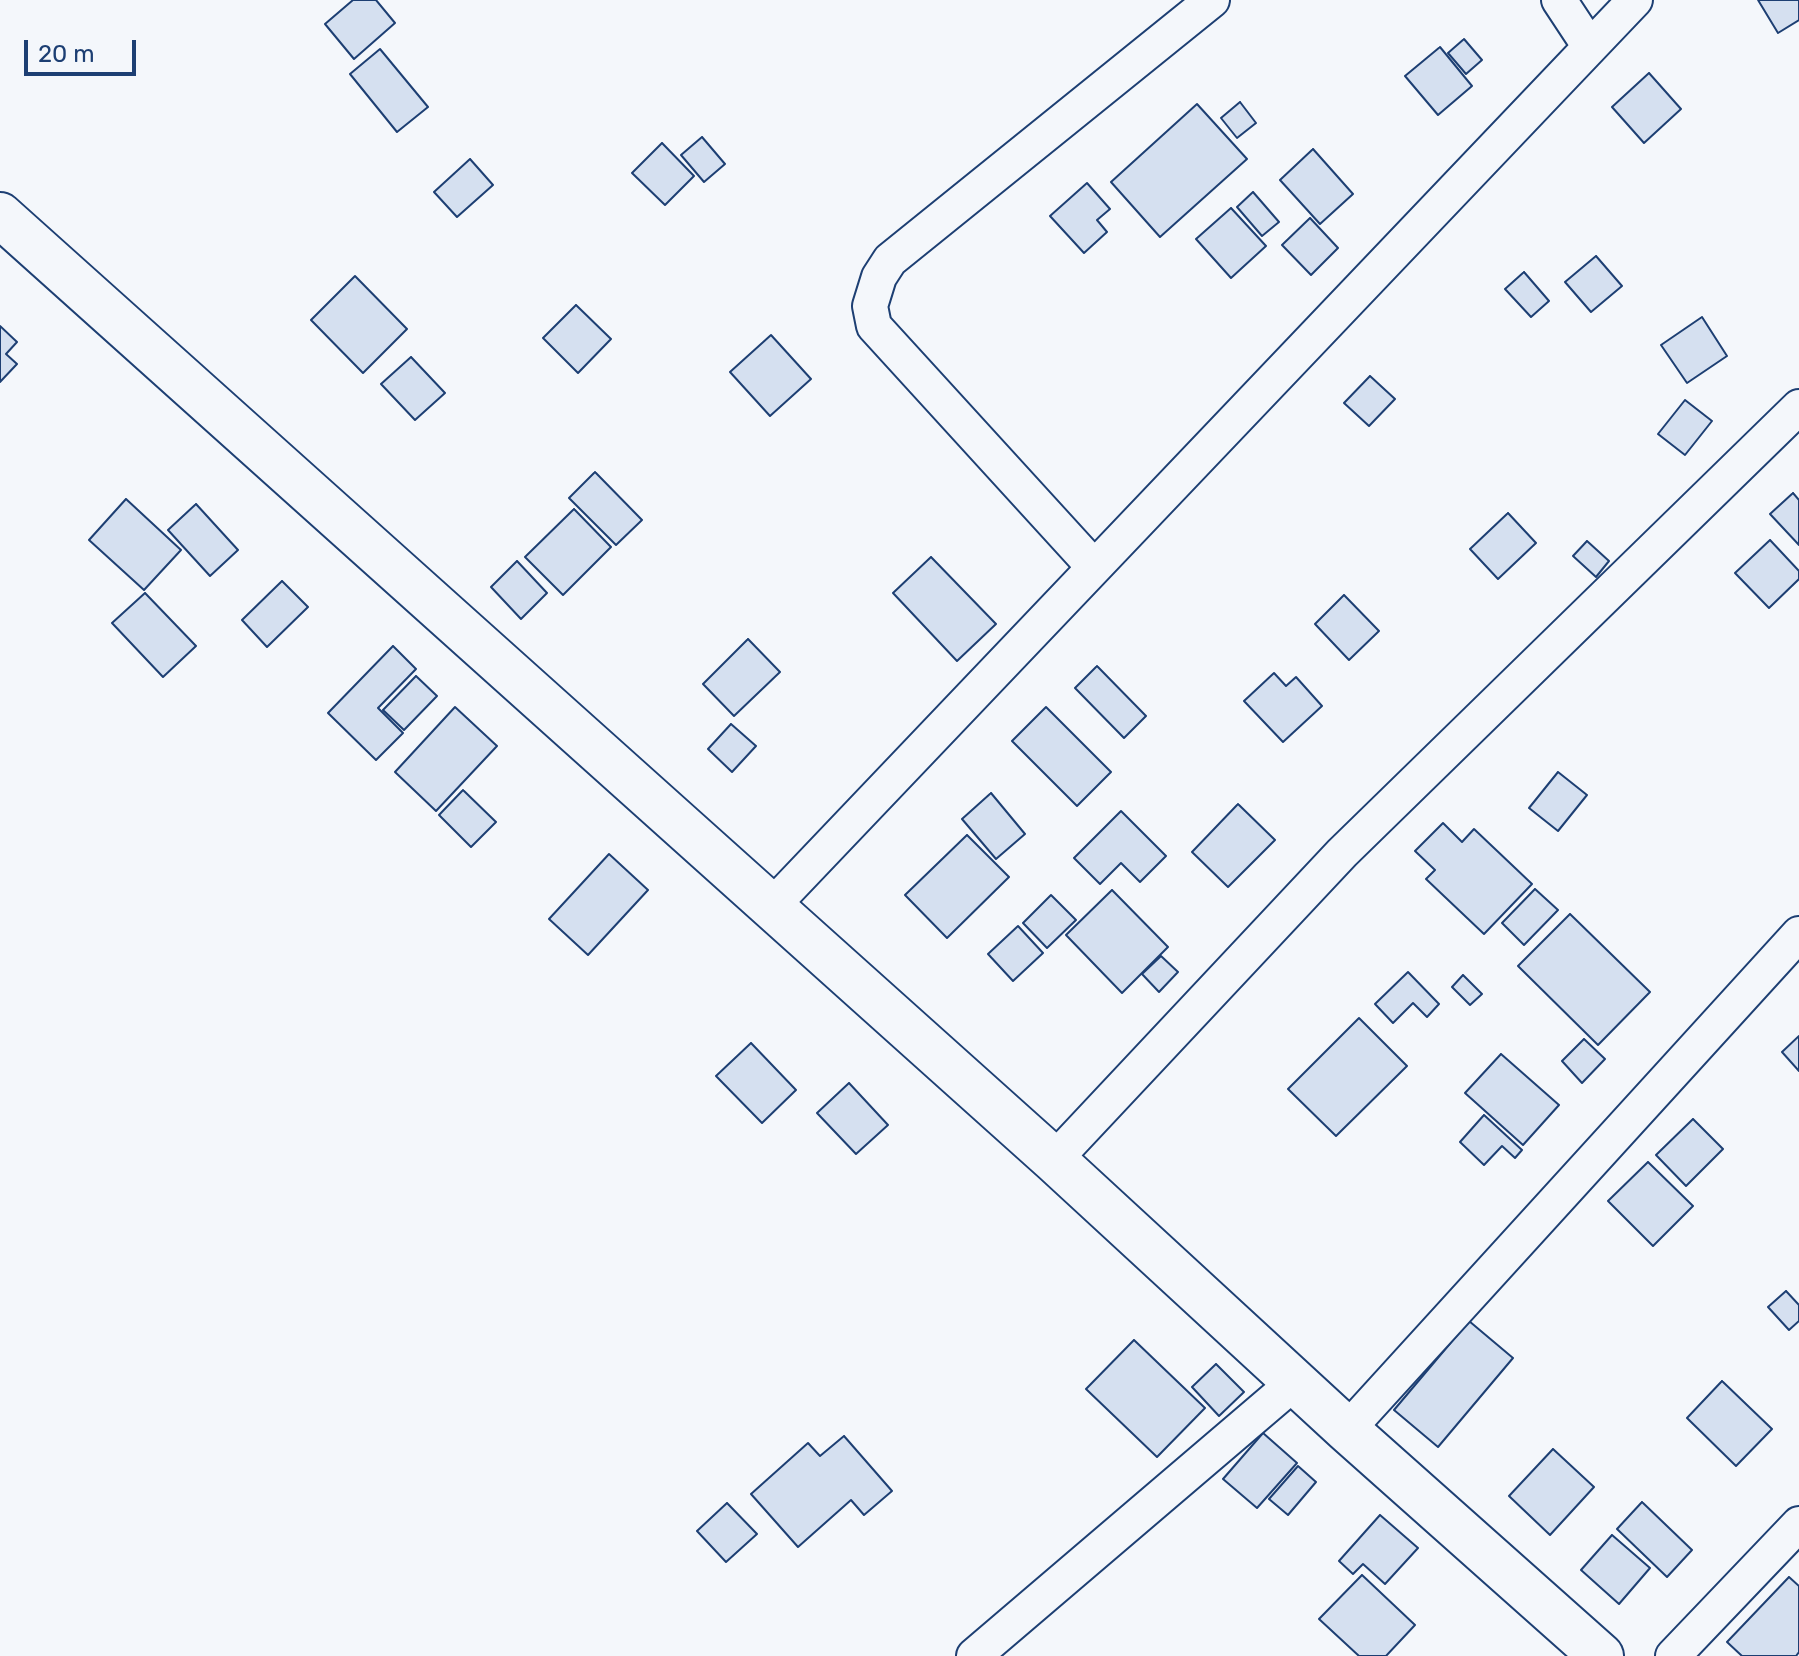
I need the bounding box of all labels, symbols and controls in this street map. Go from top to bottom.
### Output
scale bar [28,24,140,74]
text: 20 m [38,40,95,68]

